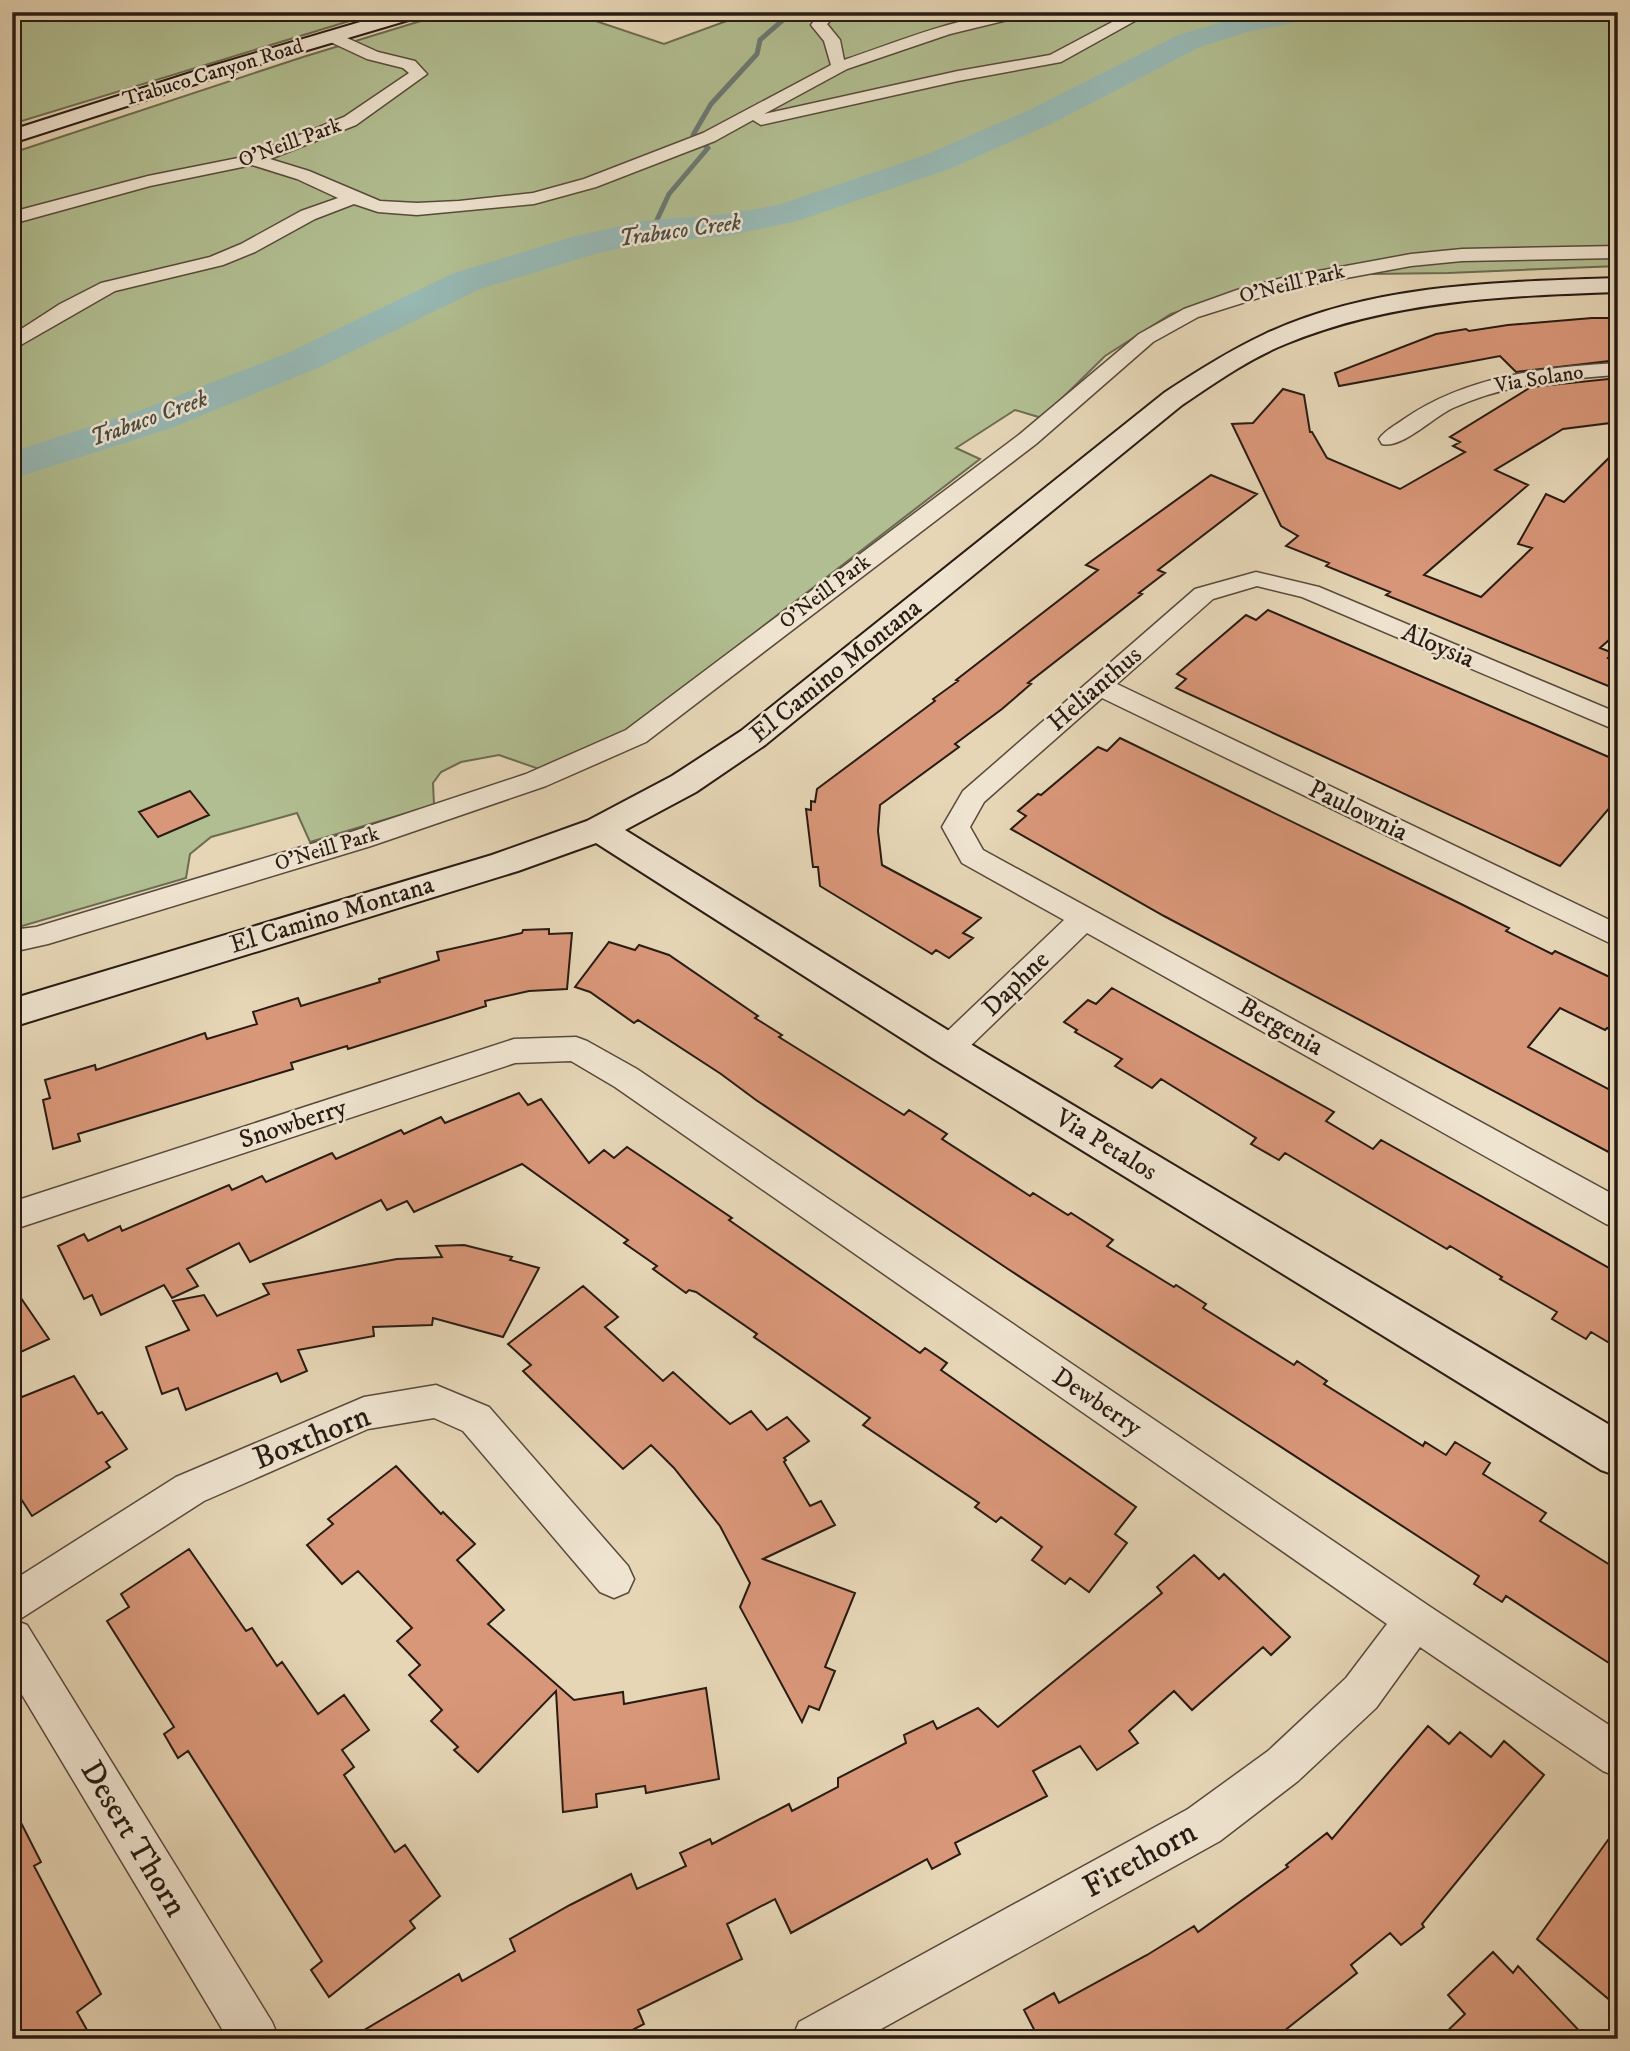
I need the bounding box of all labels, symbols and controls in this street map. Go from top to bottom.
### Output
street label: Trabuco Canyon Road [120,33,307,113]
street label: O'Neill Park [235,112,346,174]
water label: Trabuco Creek [617,208,743,254]
street label: O'Neill Park [1237,258,1348,310]
street label: Via Solano [1492,359,1585,399]
water label: Trabuco Creek [86,384,212,454]
street label: O'Neill Park [774,549,876,635]
street label: El Camino Montana [743,592,929,750]
street label: Aloysia [1397,616,1479,676]
street label: Helianthus [1041,639,1149,739]
street label: Paulownia [1303,773,1413,849]
street label: O'Neill Park [272,821,383,877]
street label: El Camino Montana [226,868,438,962]
street label: Daphne [975,944,1057,1024]
street label: Bergenia [1233,990,1329,1064]
street label: Snowberry [235,1091,352,1157]
street label: Via Petalos [1048,1101,1163,1188]
street label: Dewberry [1046,1360,1149,1444]
street label: Boxthorn [248,1396,377,1479]
street label: Desert Thorn [71,1754,195,1925]
street label: Firethorn [1076,1812,1204,1908]

